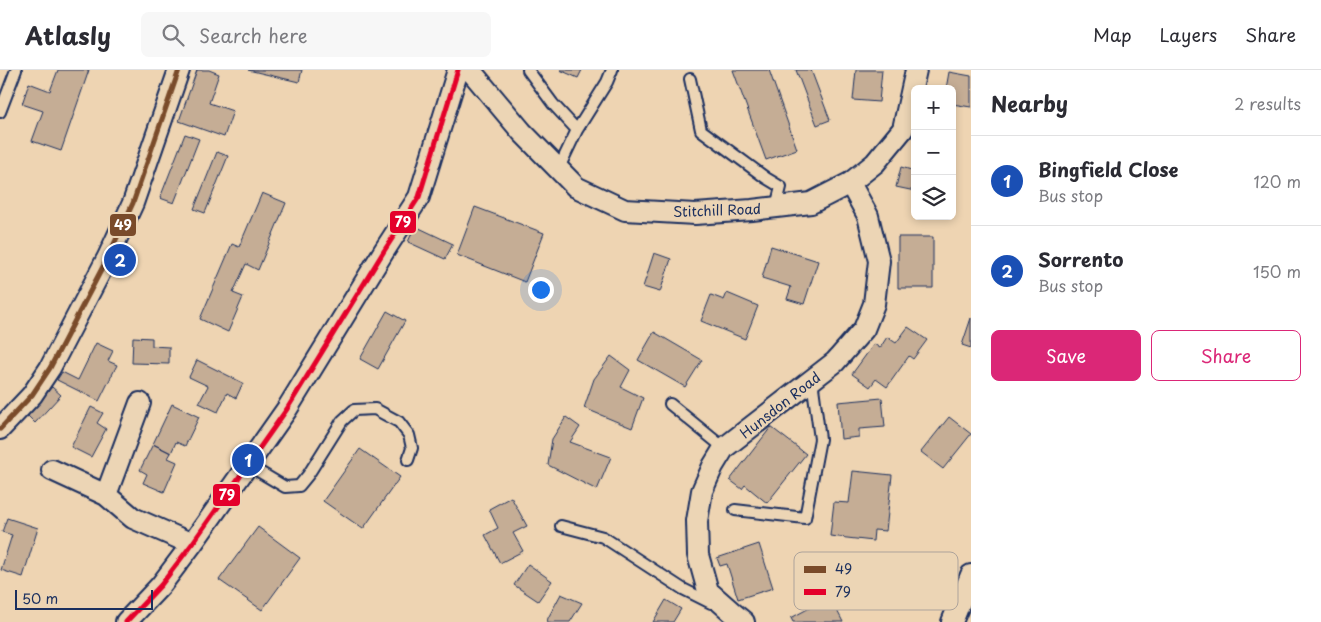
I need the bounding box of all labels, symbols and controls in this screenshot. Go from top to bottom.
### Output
search box [141,12,491,57]
text: Atlasly [25,17,111,53]
icon: search [159,21,187,49]
text: Search here [199,21,308,49]
text: Map [1093,21,1132,48]
text: Layers [1160,21,1217,48]
text: Share [1245,21,1296,48]
map controls [911,85,956,220]
button: + [911,85,956,130]
text: Nearby [991,87,1068,119]
text: 2 results [1234,91,1301,115]
button: − [911,130,956,175]
text: Bingfield Close [1038,155,1178,183]
text: 1 [1003,169,1011,193]
text: 120 m [1254,169,1301,193]
button: layers [911,175,956,220]
text: Bus stop [1038,183,1103,207]
street label: Stitchill Road [673,198,761,222]
line badge: 79 [389,210,417,234]
text: 79 [395,211,411,232]
line badge: 49 [109,213,137,237]
text: 49 [114,214,132,235]
pin: 2 [104,241,136,279]
text: Sorrento [1038,245,1123,273]
text: 2 [1001,259,1013,283]
text: 150 m [1253,259,1301,283]
text: Bus stop [1038,273,1103,297]
your location [528,277,554,303]
button: Save [991,330,1141,381]
button: Share [1151,330,1301,381]
street label: Hunsdon Road [735,367,825,443]
pin: 1 [232,441,264,479]
line badge: 79 [212,483,241,507]
text: 79 [219,484,235,505]
legend [794,552,958,610]
text: 49 [835,558,852,579]
text: 79 [835,581,851,602]
scale bar [15,587,152,610]
text: 50 m [22,588,58,609]

